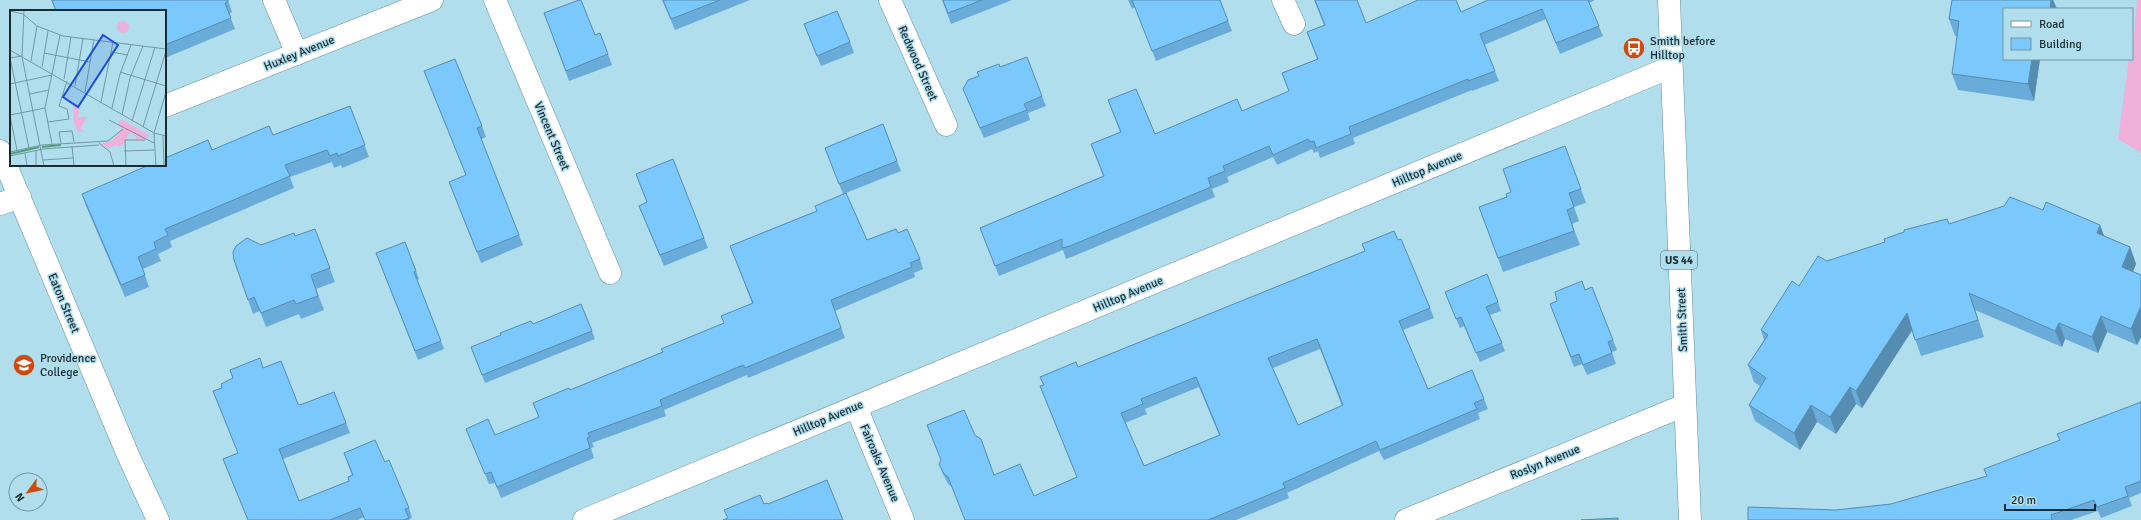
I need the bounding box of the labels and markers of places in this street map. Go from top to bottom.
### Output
place label: Smith before Hilltop [1650,34,1715,63]
bus stop icon: Smith before Hilltop [1621,35,1647,61]
place label: Providence College [40,351,96,380]
school or university icon: Providence College [11,352,37,378]

